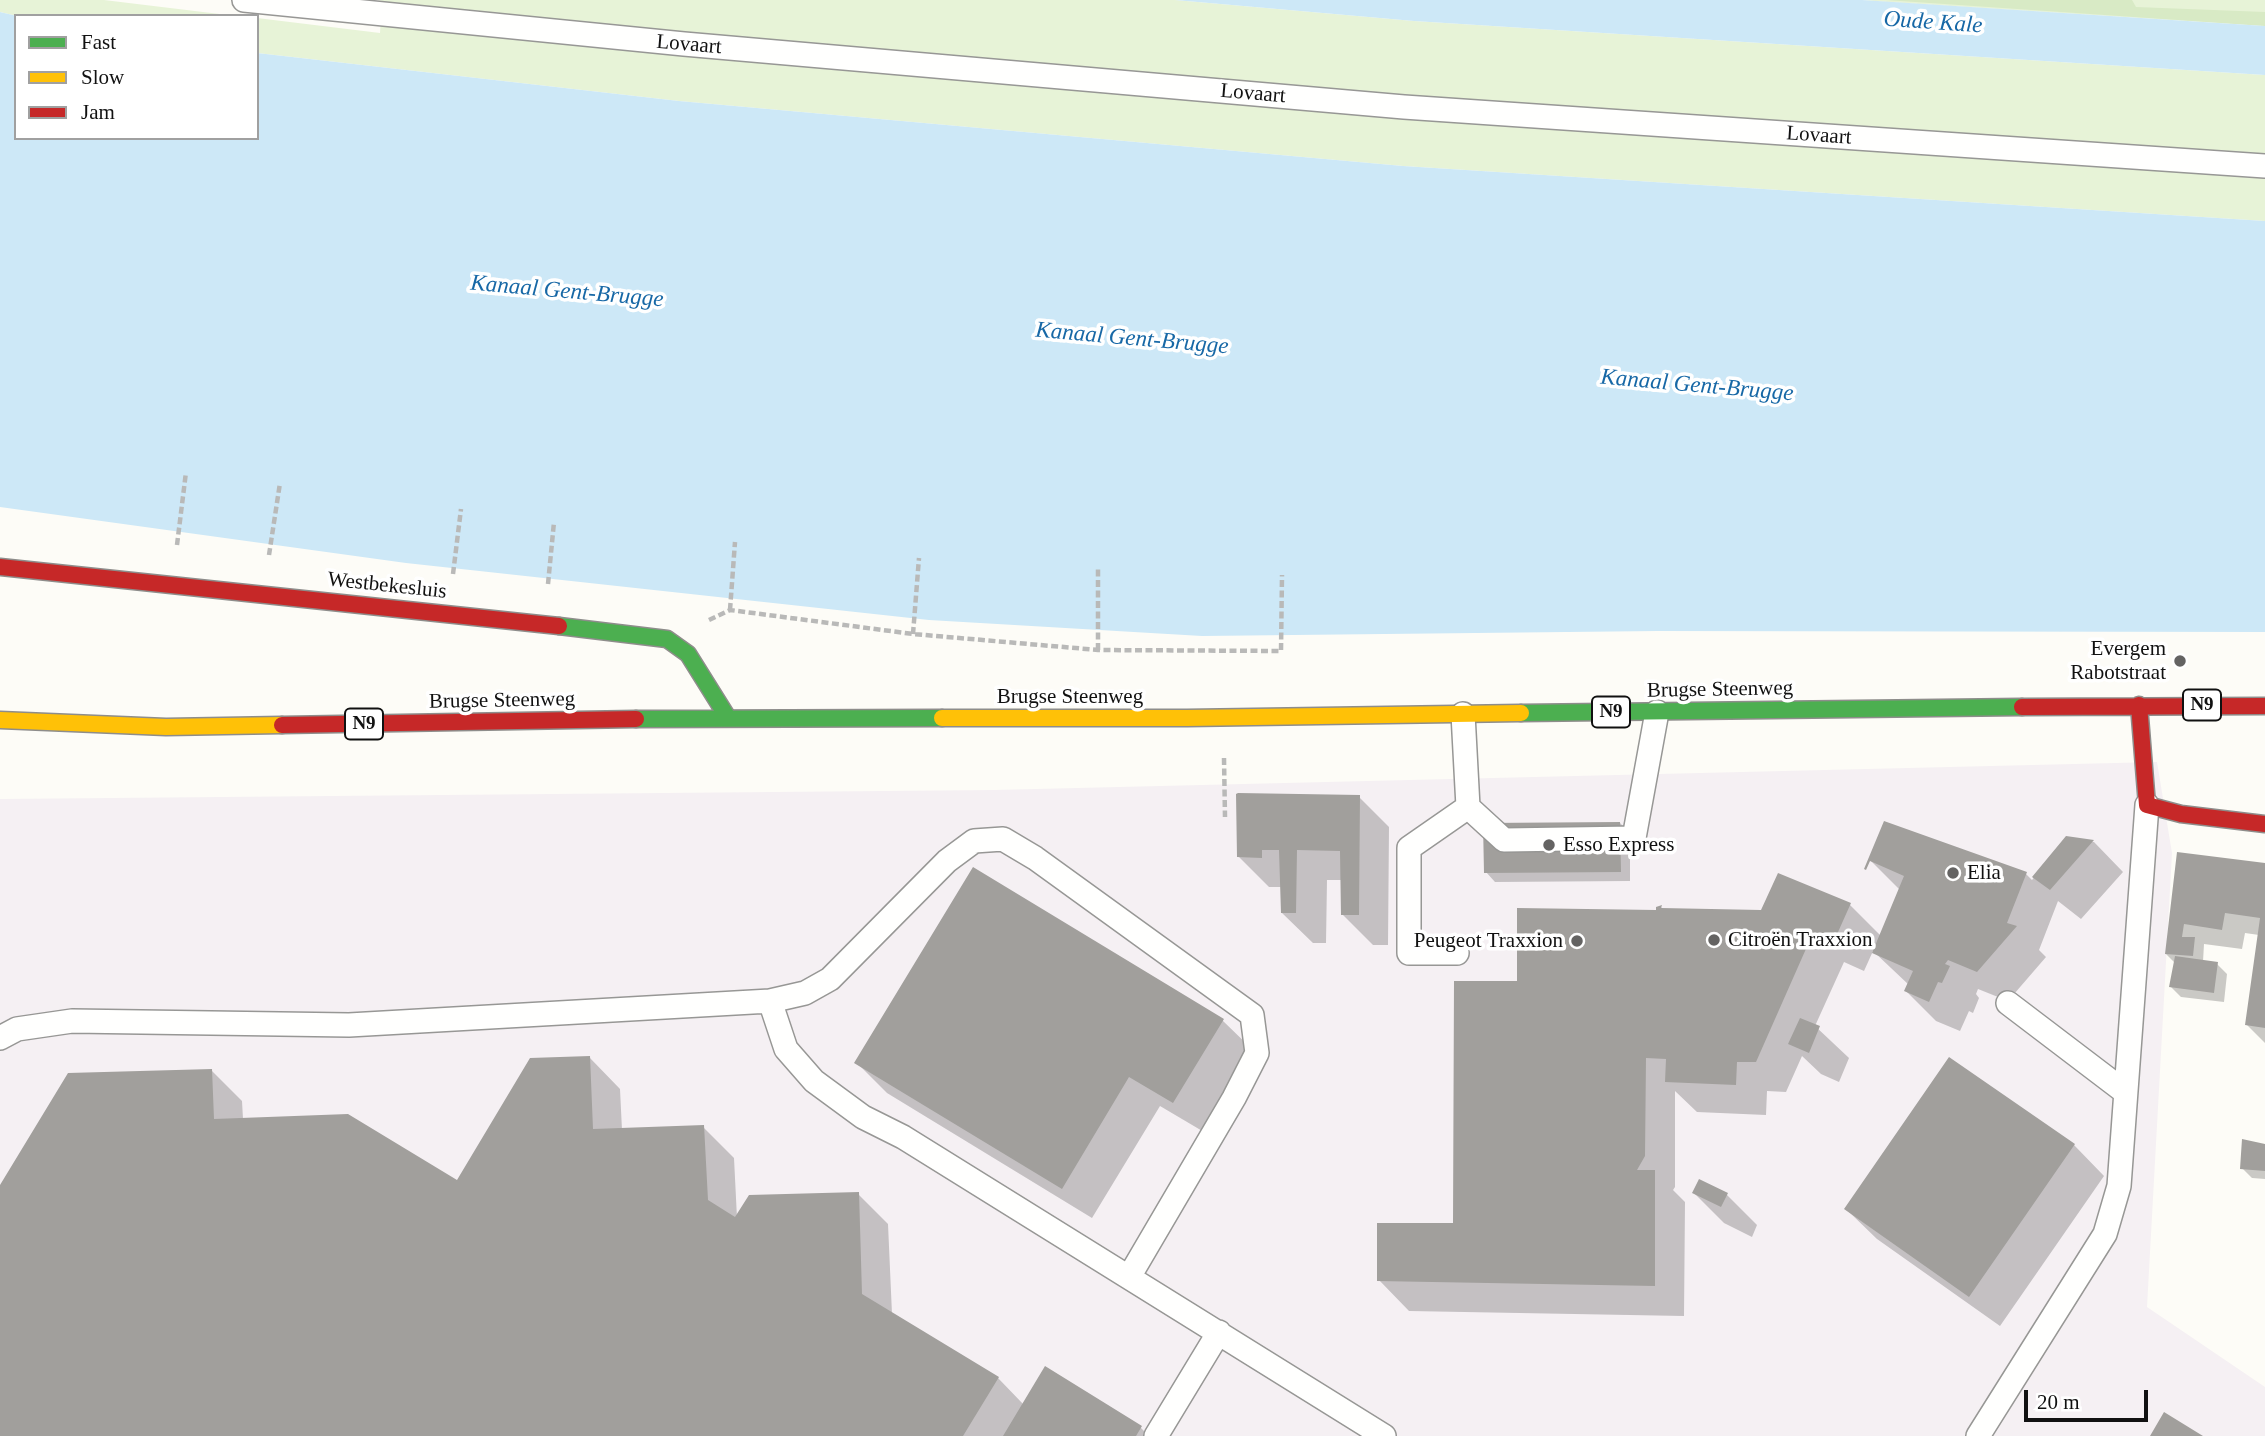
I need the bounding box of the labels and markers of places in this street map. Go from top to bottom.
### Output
place label: Evergem Rabotstraat [2070,636,2166,686]
marker: Evergem Rabotstraat [2172,653,2188,669]
place label: Esso Express [1563,832,1674,858]
marker: Esso Express [1541,837,1557,853]
place label: Elia [1967,860,2001,886]
marker: Elia [1945,865,1961,881]
place label: Citroën Traxxion [1728,927,1872,953]
place label: Peugeot Traxxion [1414,928,1563,954]
marker: Citroën Traxxion [1706,932,1722,948]
marker: Peugeot Traxxion [1569,933,1585,949]

